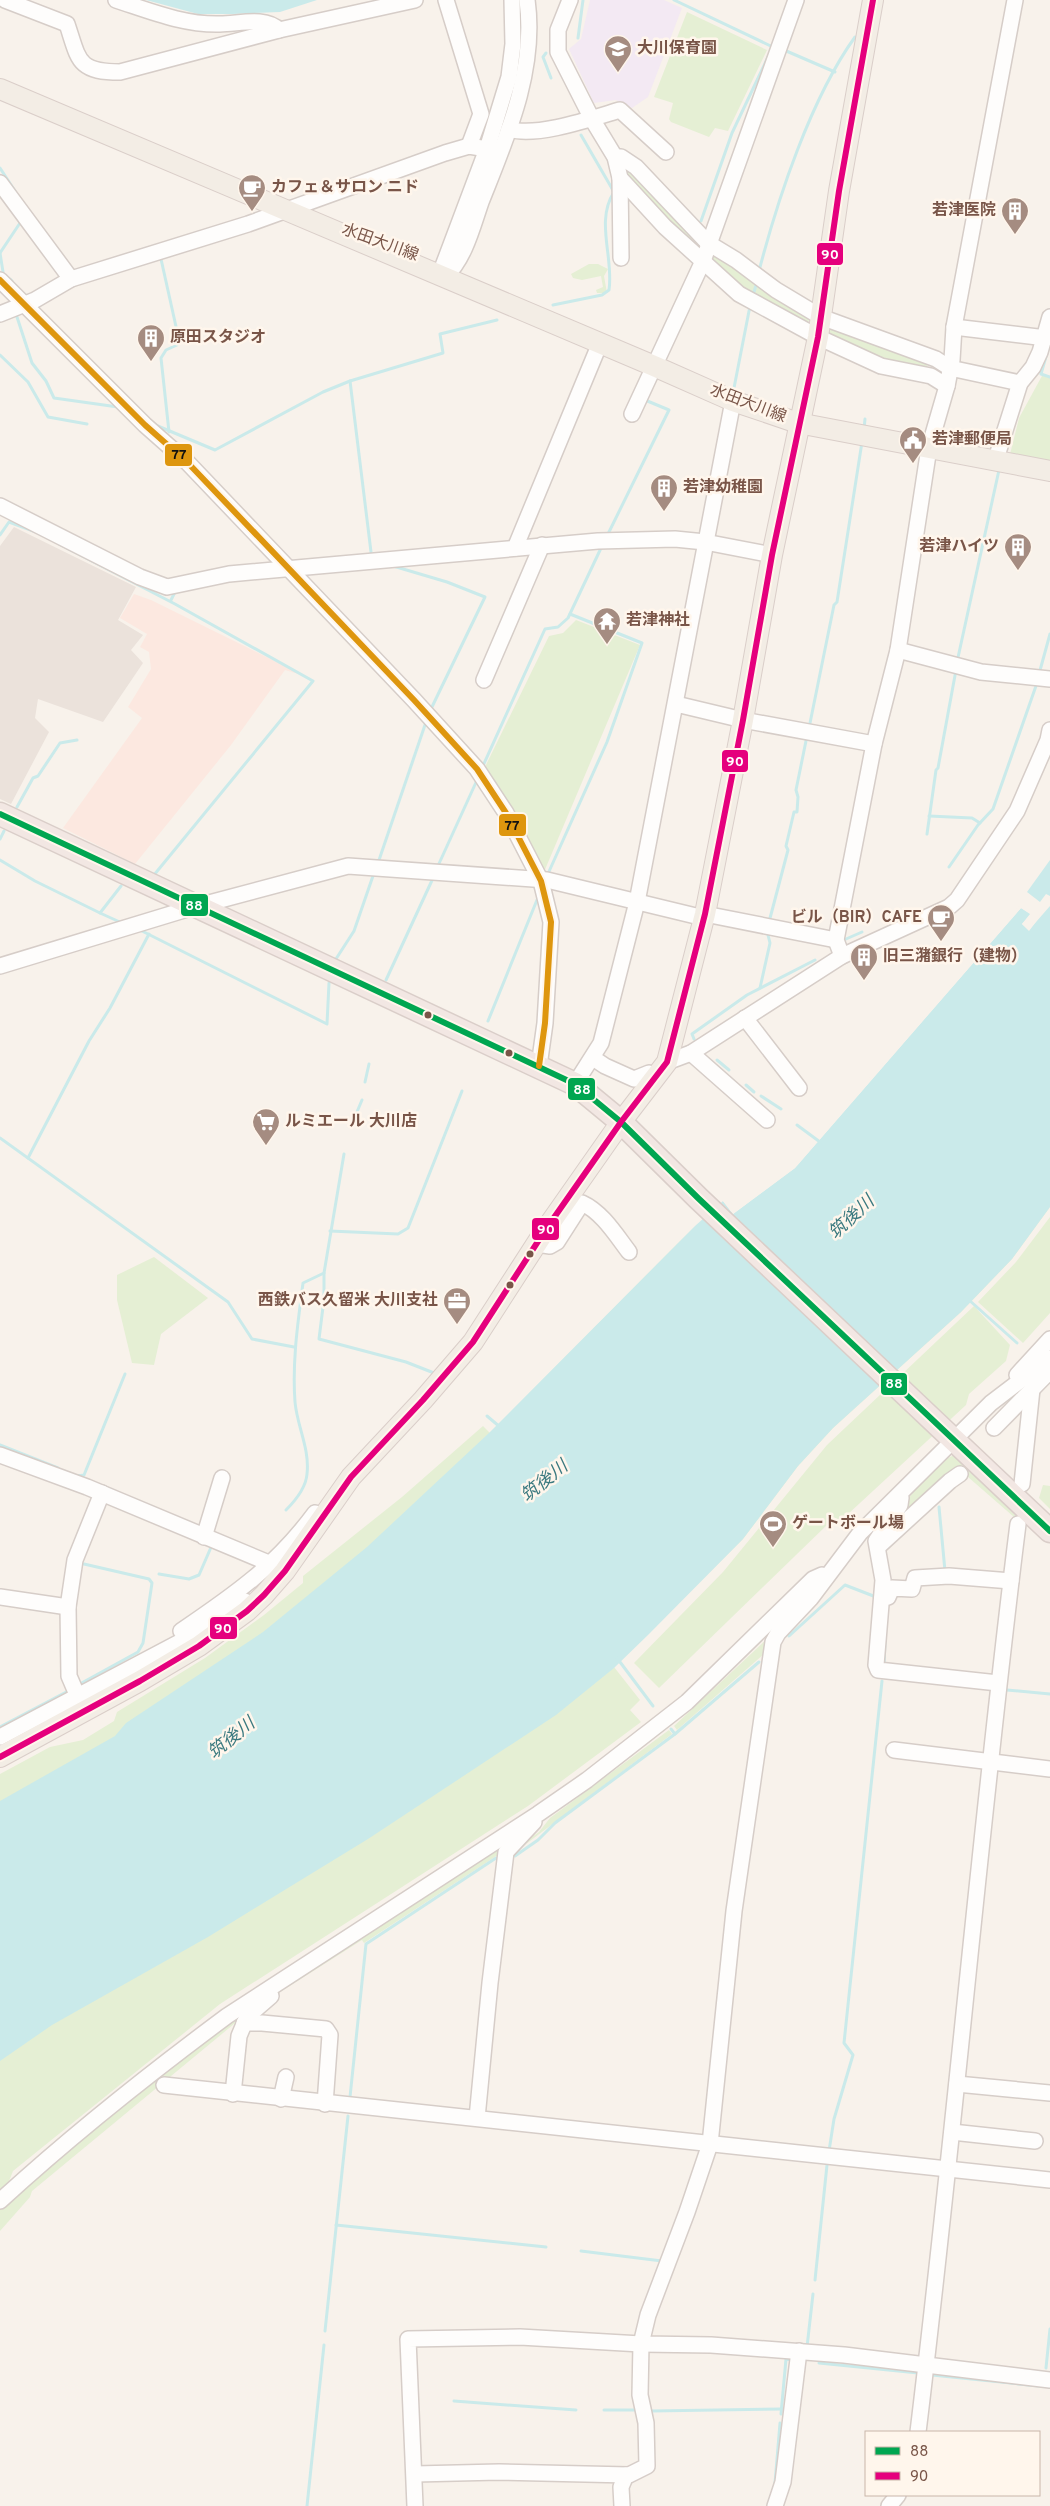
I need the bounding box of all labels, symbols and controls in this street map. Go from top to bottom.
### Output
school or university icon: 大川保育園 [603,34,633,73]
place label: 大川保育園 [637,39,717,59]
cafe icon: カフェ＆サロン ニド [237,173,267,212]
place label: カフェ＆サロン ニド [271,178,419,198]
building icon: 若津医院 [1000,196,1030,235]
place label: 若津医院 [932,201,996,221]
street label: 水田大川線 [339,220,421,266]
line badge: 90 [816,242,844,266]
text: 90 [821,247,839,264]
building icon: 原田スタジオ [136,323,166,362]
place label: 原田スタジオ [170,328,266,348]
street label: 水田大川線 [707,380,789,428]
public building icon: 若津郵便局 [898,425,928,464]
place label: 若津郵便局 [932,430,1012,450]
line badge: 77 [164,443,193,467]
text: 77 [172,447,187,464]
building icon: 若津幼稚園 [649,473,679,512]
place label: 若津幼稚園 [683,478,763,498]
building icon: 若津ハイツ [1003,532,1033,571]
place label: 若津ハイツ [919,537,999,557]
temple icon: 若津神社 [592,606,622,645]
place label: 若津神社 [626,610,690,631]
line badge: 90 [721,749,749,773]
text: 90 [726,754,744,771]
line badge: 77 [498,813,527,837]
text: 77 [505,818,520,835]
line badge: 88 [180,893,209,917]
text: 88 [185,898,203,915]
cafe icon: ビル（BIR）CAFE [926,903,956,942]
place label: ビル（BIR）CAFE [791,908,922,928]
building icon: 旧三潴銀行（建物） [849,942,879,981]
place label: 旧三潴銀行（建物） [883,947,1027,967]
unlabelled marker [423,1010,433,1020]
unlabelled marker [504,1048,514,1058]
line badge: 88 [567,1077,596,1101]
text: 88 [573,1082,591,1099]
supermarket icon: ルミエール 大川店 [251,1107,281,1146]
place label: ルミエール 大川店 [285,1112,417,1132]
water label: 筑後川 [824,1190,881,1245]
line badge: 90 [531,1217,560,1241]
text: 90 [537,1222,555,1239]
unlabelled marker [525,1249,535,1259]
unlabelled marker [505,1280,515,1290]
office icon: 西鉄バス久留米 大川支社 [442,1286,472,1325]
place label: 西鉄バス久留米 大川支社 [258,1290,438,1311]
line badge: 88 [880,1372,908,1396]
text: 88 [885,1376,903,1393]
water label: 筑後川 [517,1455,575,1508]
sports icon: ゲートボール場 [758,1509,788,1548]
place label: ゲートボール場 [792,1514,904,1534]
line badge: 90 [209,1616,238,1640]
text: 90 [214,1621,232,1638]
water label: 筑後川 [204,1712,262,1765]
legend [865,2431,1040,2496]
text: 88 [910,2443,928,2462]
text: 90 [910,2468,928,2487]

